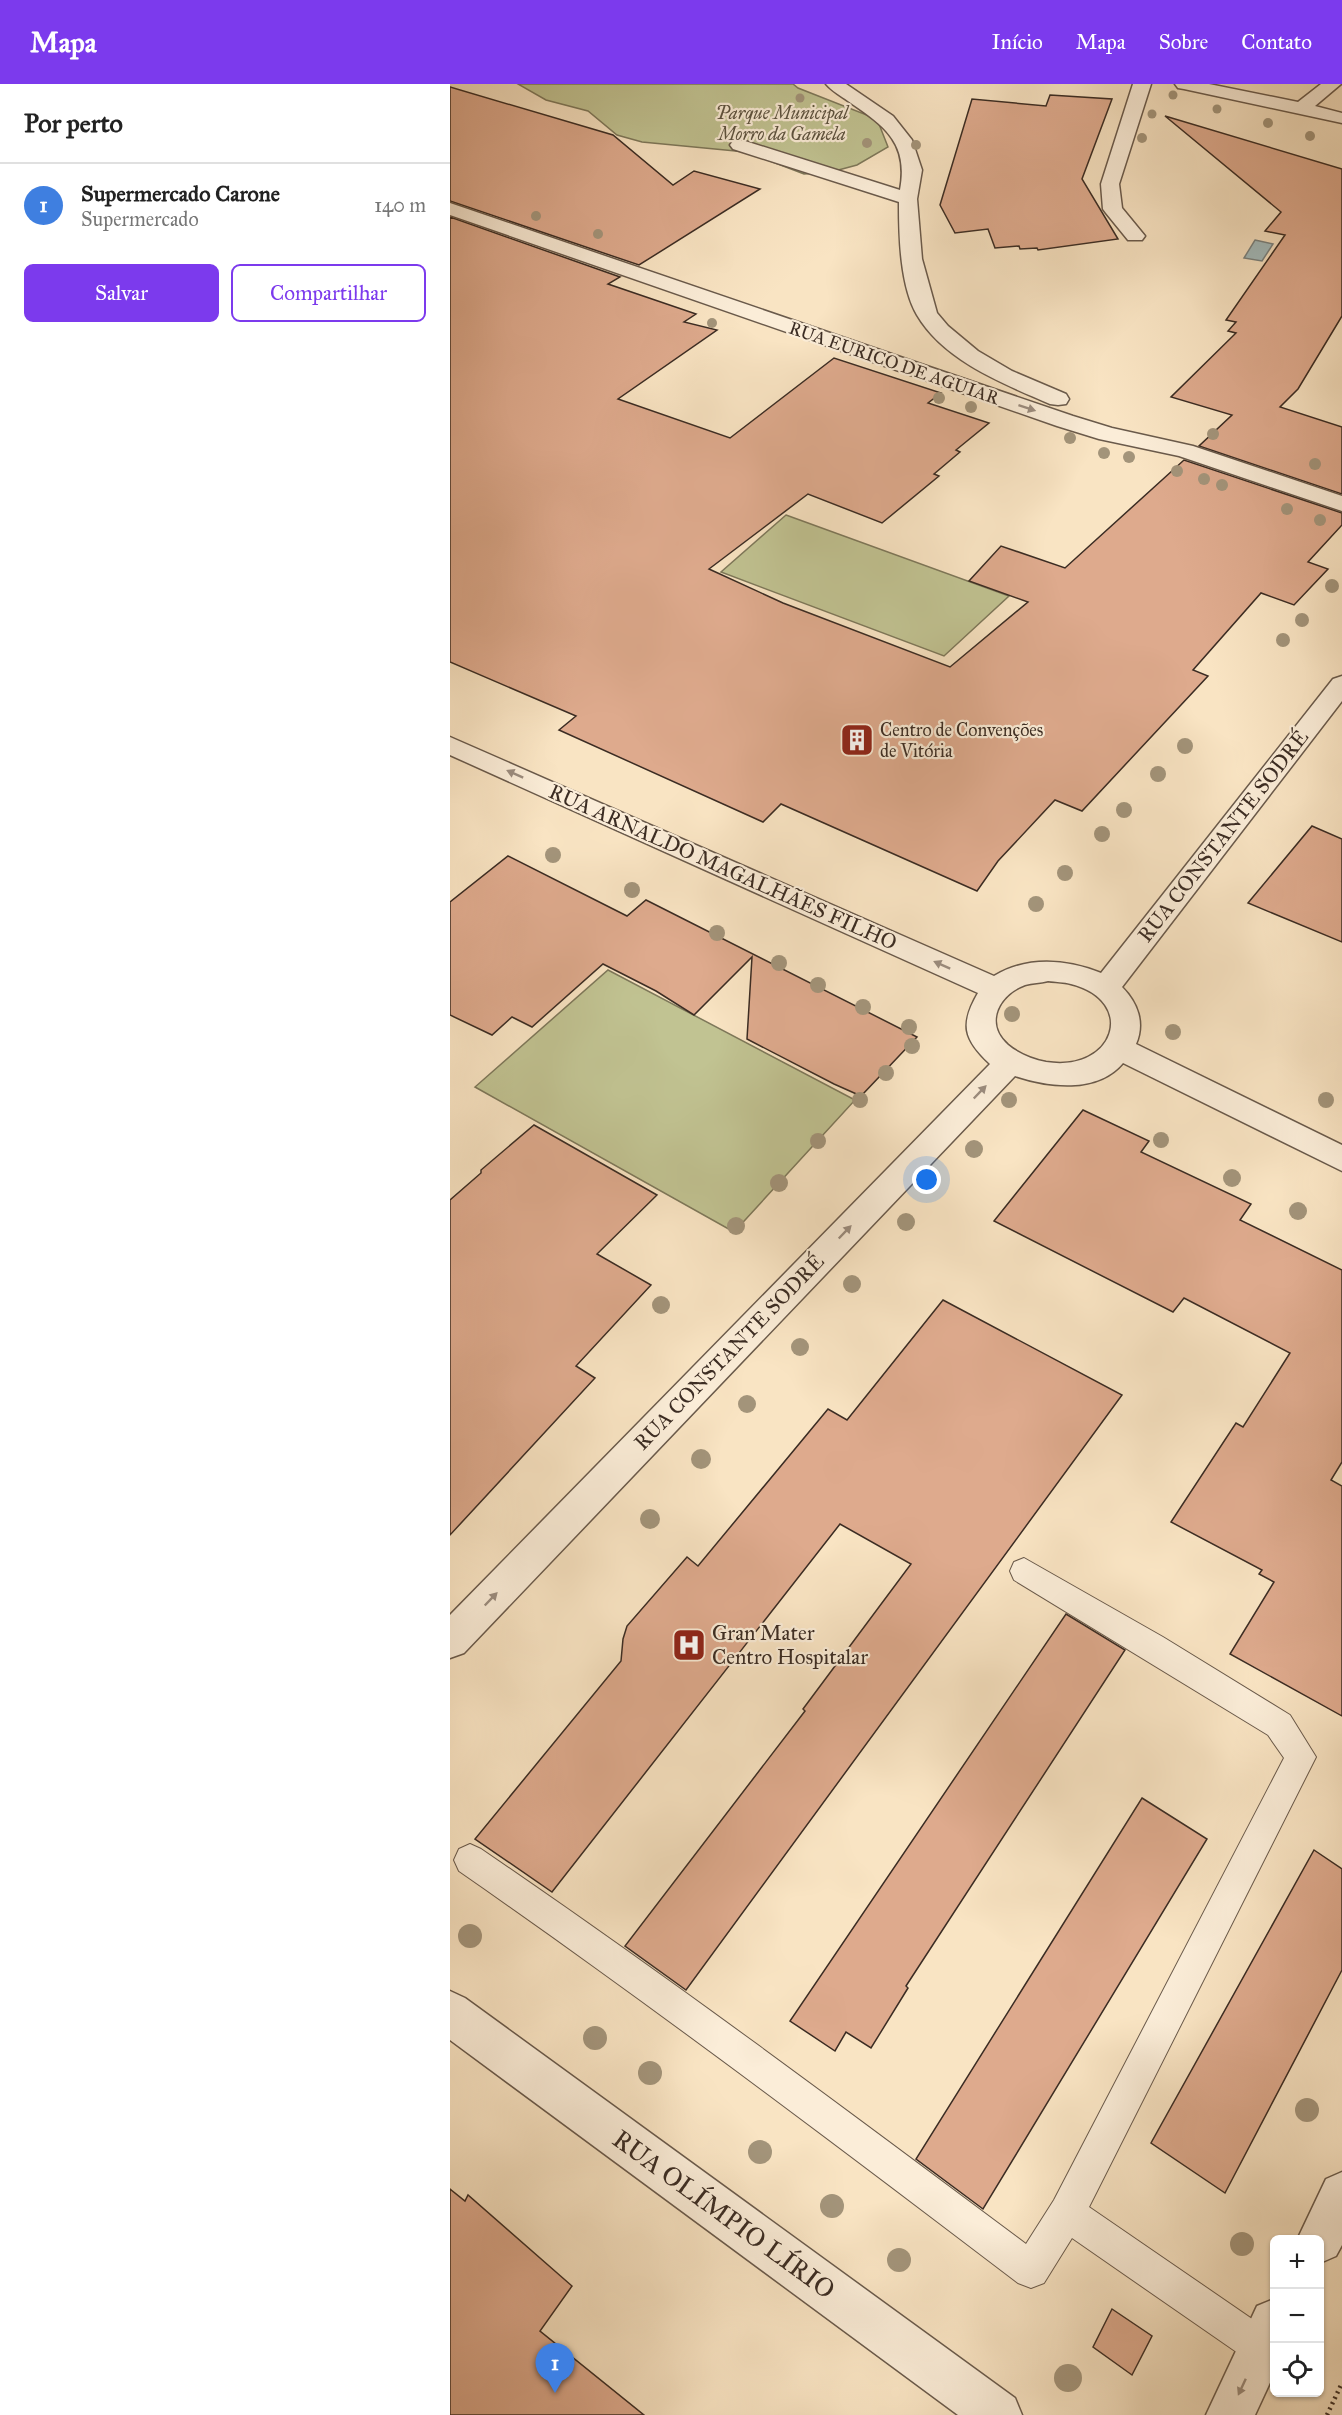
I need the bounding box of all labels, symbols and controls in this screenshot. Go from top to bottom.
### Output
text: Mapa [30,25,97,60]
text: Início [992,29,1043,55]
text: Mapa [1076,29,1126,55]
text: Sobre [1159,29,1208,55]
text: Contato [1241,29,1312,55]
park label: Parque Municipal Morro da Gamela [716,102,850,145]
text: Por perto [24,107,123,139]
text: Supermercado Carone [81,180,280,207]
text: 1 [40,193,47,217]
text: 140 m [374,193,426,217]
text: Supermercado [81,207,199,231]
button: Salvar [24,264,219,322]
button: Compartilhar [231,264,426,322]
street label: RUA EURICO DE AGUIAR [786,317,1003,410]
one-way arrow [1018,404,1036,414]
place label: Centro de Convenções de Vitória [880,719,1043,762]
building icon: Centro de Convenções de Vitória [839,722,875,758]
street label: RUA CONSTANTE SODRÉ [1131,724,1314,947]
one-way arrow [506,769,524,779]
street label: RUA ARNALDO MAGALHÃES FILHO [545,778,901,956]
one-way arrow [933,960,951,970]
one-way arrow [973,1085,987,1099]
your location [912,1165,941,1194]
one-way arrow [838,1225,852,1240]
street label: RUA CONSTANTE SODRÉ [628,1248,829,1455]
one-way arrow [483,1593,497,1607]
place label: Gran Mater Centro Hospitalar [712,1620,868,1670]
hospital icon: Gran Mater Centro Hospitalar [671,1627,707,1663]
street label: RUA OLÍMPIO LÍRIO [607,2123,841,2305]
map controls [1270,2235,1324,2397]
button: + [1270,2235,1324,2289]
button: − [1270,2289,1324,2343]
button: locate [1270,2343,1324,2397]
pin: 1 [536,2344,574,2393]
one-way arrow [1238,2379,1247,2396]

